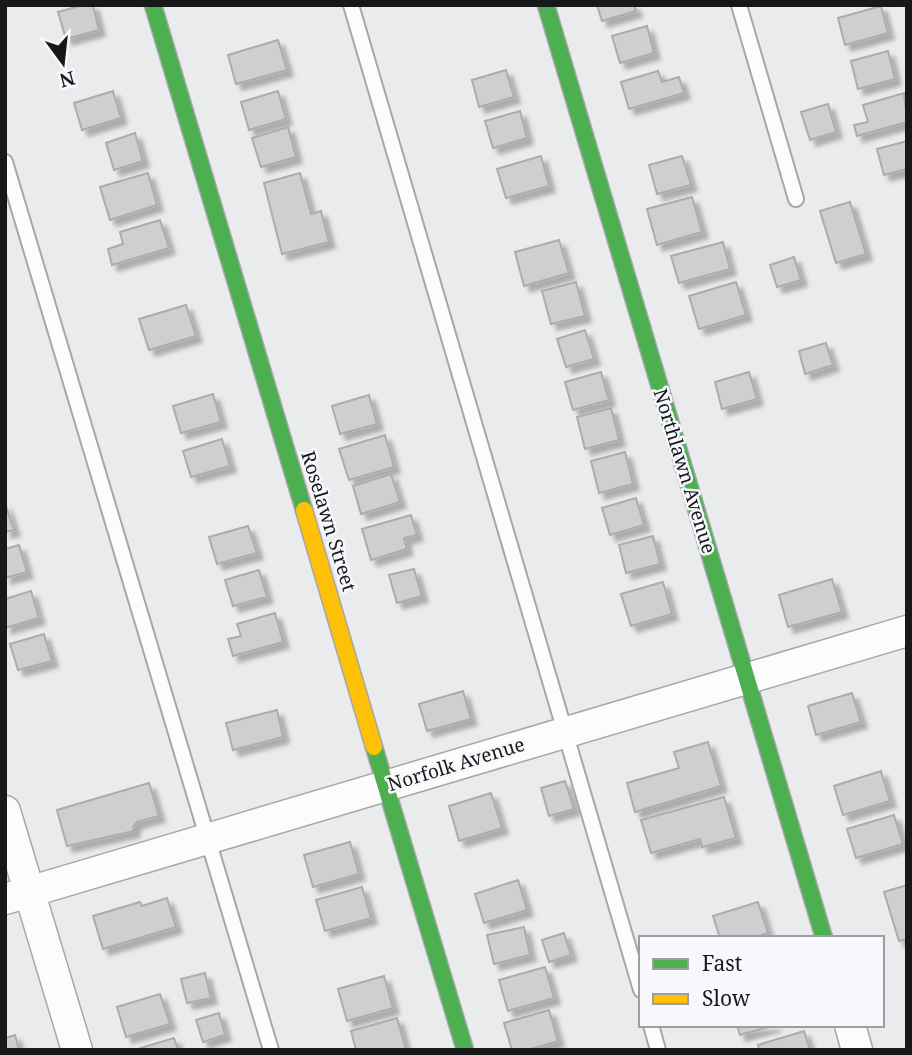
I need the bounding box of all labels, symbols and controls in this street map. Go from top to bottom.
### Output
north arrow [28,28,98,98]
text: N [57,65,78,94]
street label: Northlawn Avenue [648,385,722,557]
street label: Roselawn Street [295,448,363,595]
street label: Norfolk Avenue [384,731,528,797]
legend [639,936,884,1027]
text: Fast [702,949,742,977]
text: Slow [702,984,751,1012]

